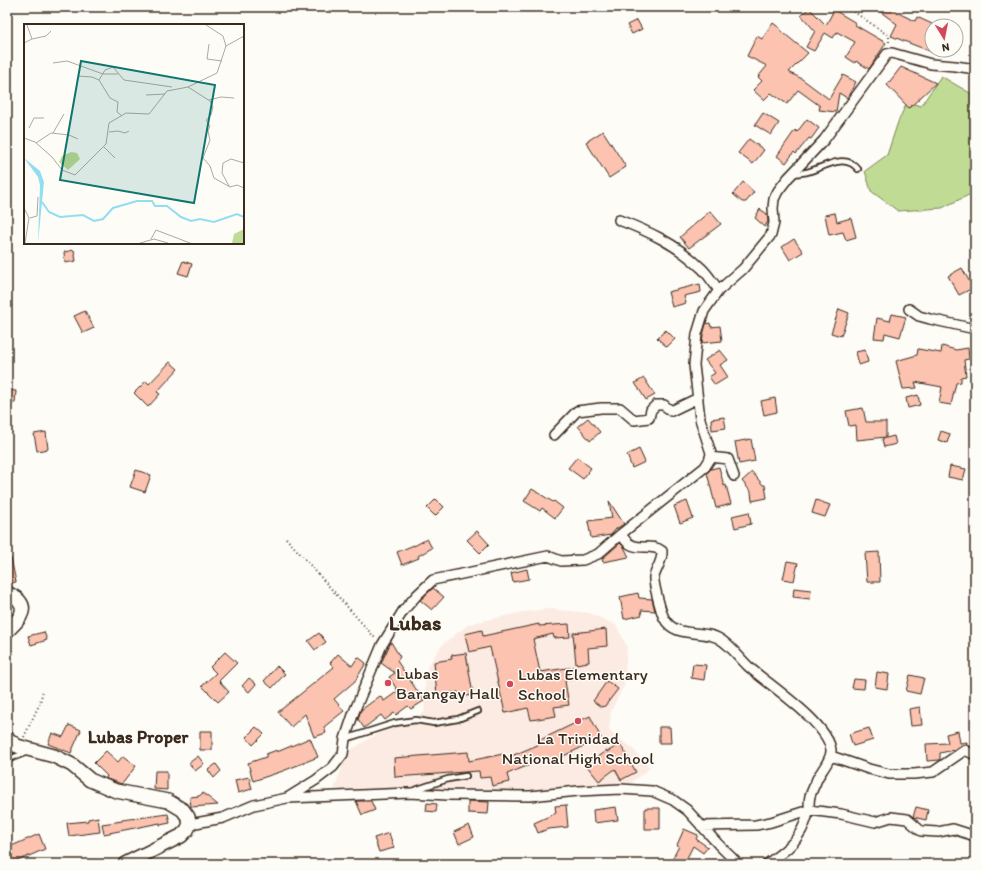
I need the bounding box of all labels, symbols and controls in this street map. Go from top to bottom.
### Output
north arrow [924,18,964,58]
inset map [24,24,244,244]
text: N [941,40,950,54]
district label: Lubas [389,610,441,635]
place label: Lubas Barangay Hall [396,663,500,703]
place label: Lubas Elementary School [518,664,648,704]
marker: Lubas Barangay Hall [383,678,393,688]
marker: Lubas Elementary School [505,679,515,689]
marker: La Trinidad National High School [573,716,583,726]
district label: Lubas Proper [88,726,190,748]
place label: La Trinidad National High School [502,728,654,768]

